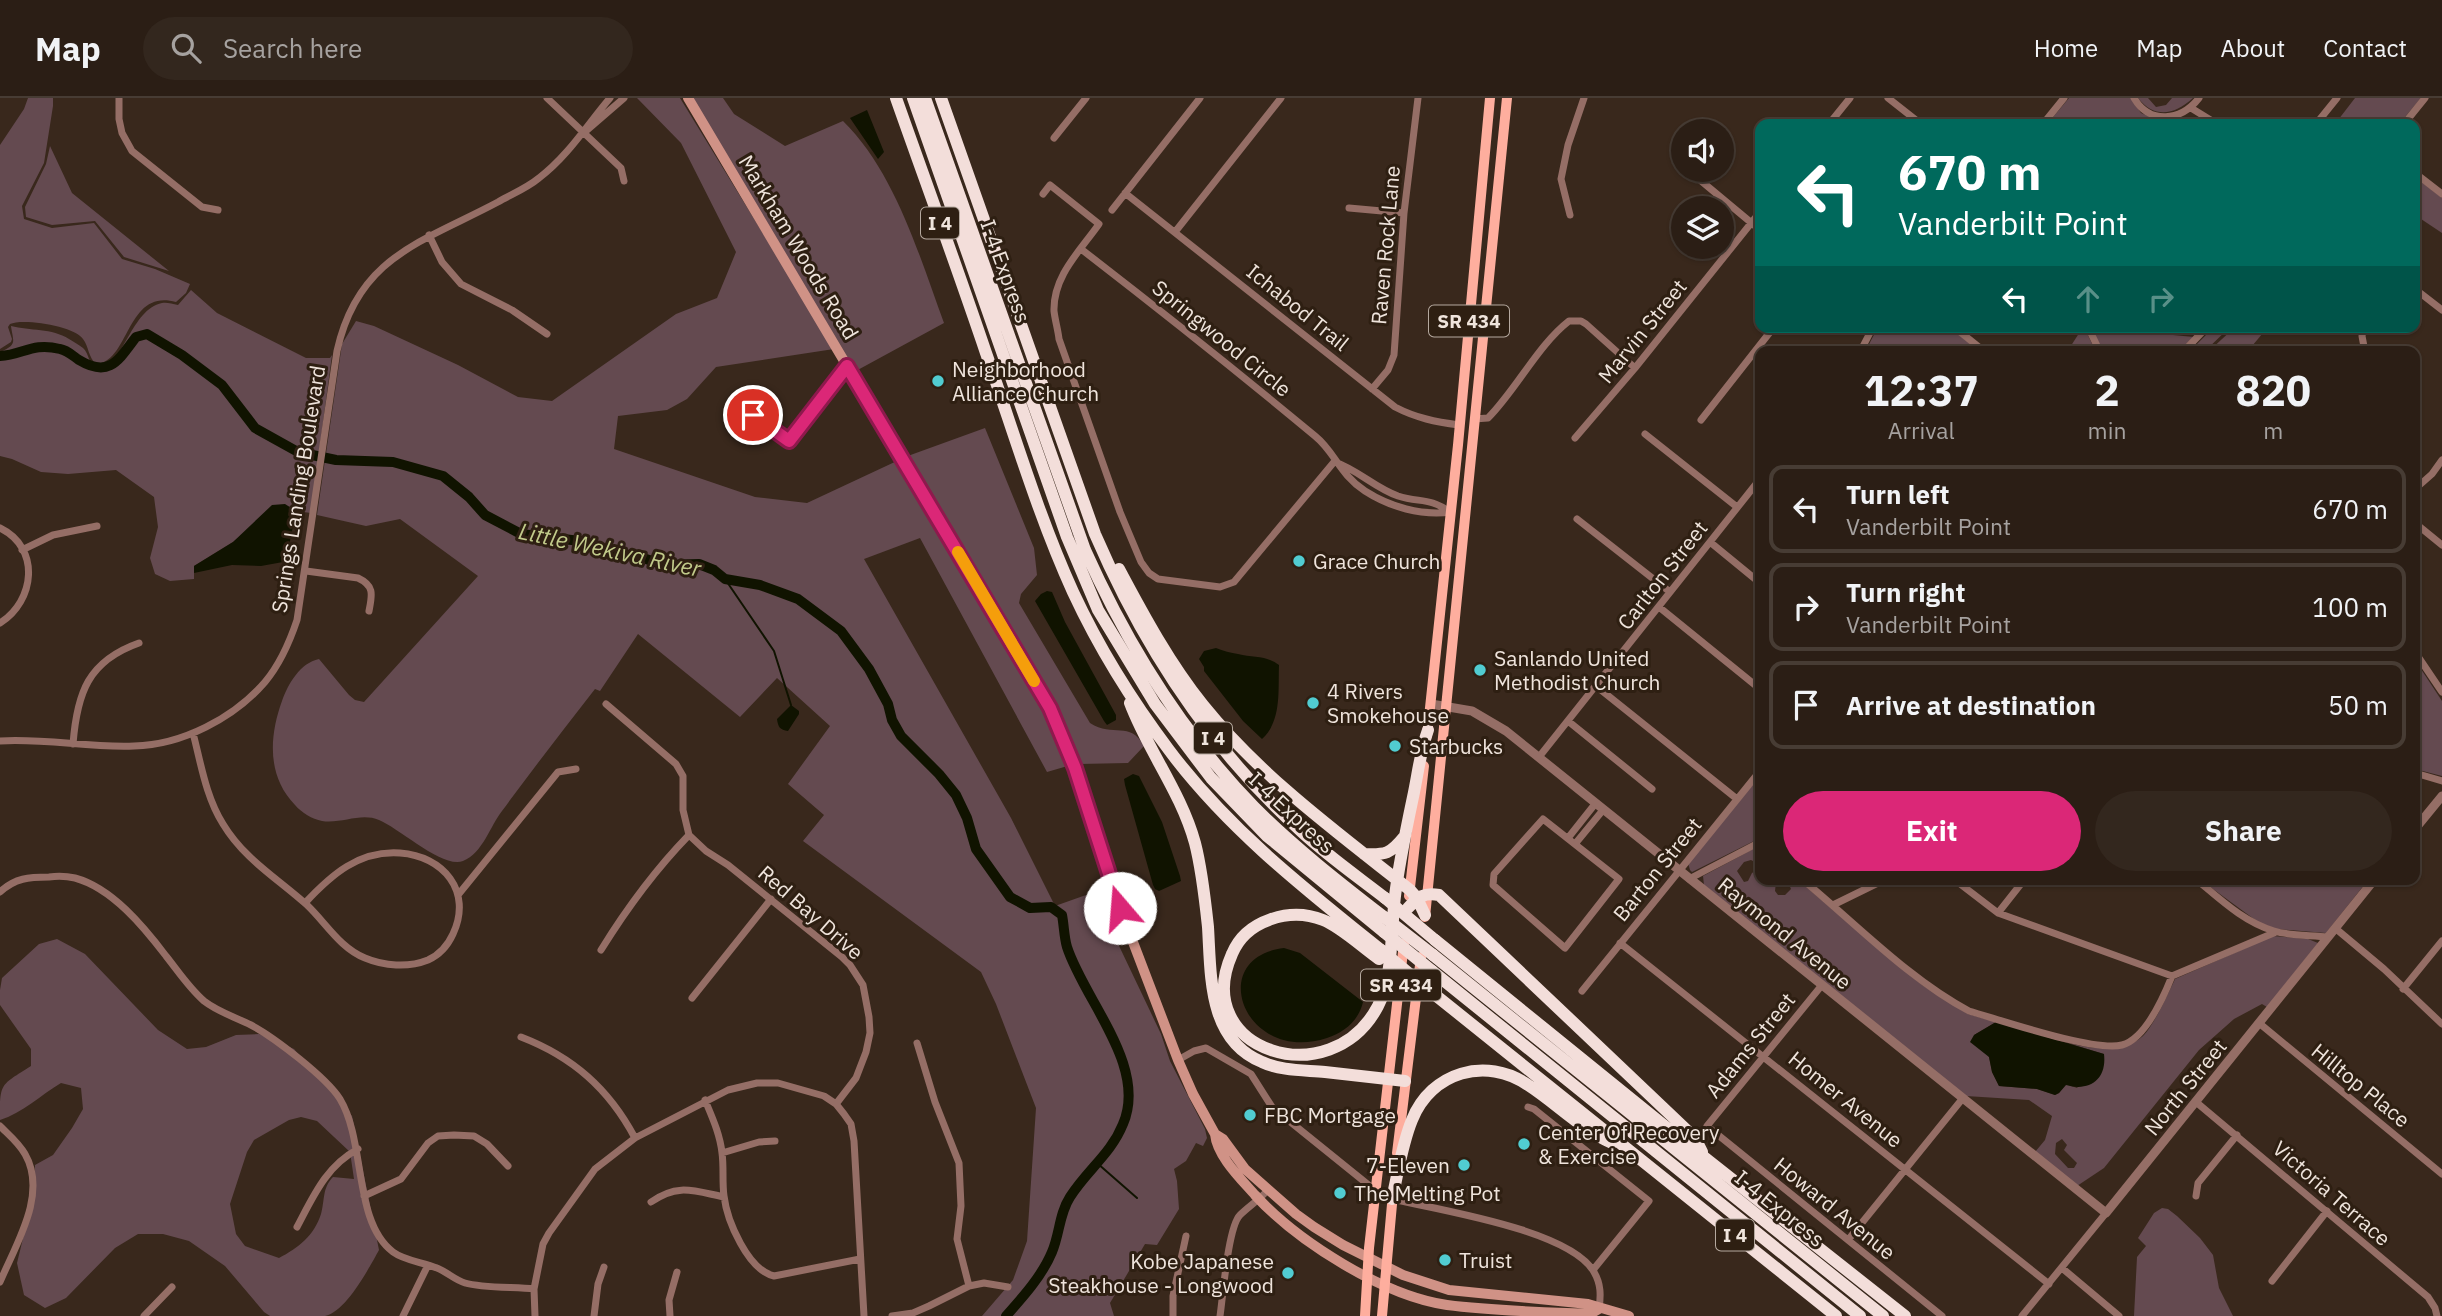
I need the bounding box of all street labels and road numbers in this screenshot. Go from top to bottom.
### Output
street label: Markham Woods Road [733,149,865,345]
street label: Raven Rock Lane [1364,164,1406,326]
road number: I 4 [921,208,959,238]
street label: I-4 Express [974,215,1038,327]
street label: Ichabod Trail [1241,257,1355,357]
street label: Springwood Circle [1147,273,1297,403]
street label: Marvin Street [1591,273,1693,389]
road number: SR 434 [1429,306,1509,336]
street label: Springs Landing Boulevard [265,363,331,615]
street label: Carlton Street [1611,515,1713,635]
road number: I 4 [1194,722,1232,754]
street label: I-4 Express [1243,765,1341,859]
street label: Barton Street [1606,811,1708,927]
street label: Red Bay Drive [752,859,870,965]
street label: Raymond Avenue [1712,870,1858,996]
road number: SR 434 [1361,970,1441,1000]
street label: Adams Street [1699,986,1801,1104]
street label: North Street [2138,1033,2232,1141]
street label: Hilltop Place [2306,1037,2416,1133]
street label: Homer Avenue [1783,1044,1909,1154]
street label: Victoria Terrace [2267,1134,2397,1252]
street label: Howard Avenue [1768,1150,1902,1266]
street label: I-4 Express [1729,1163,1831,1253]
road number: I 4 [1716,1219,1754,1250]

